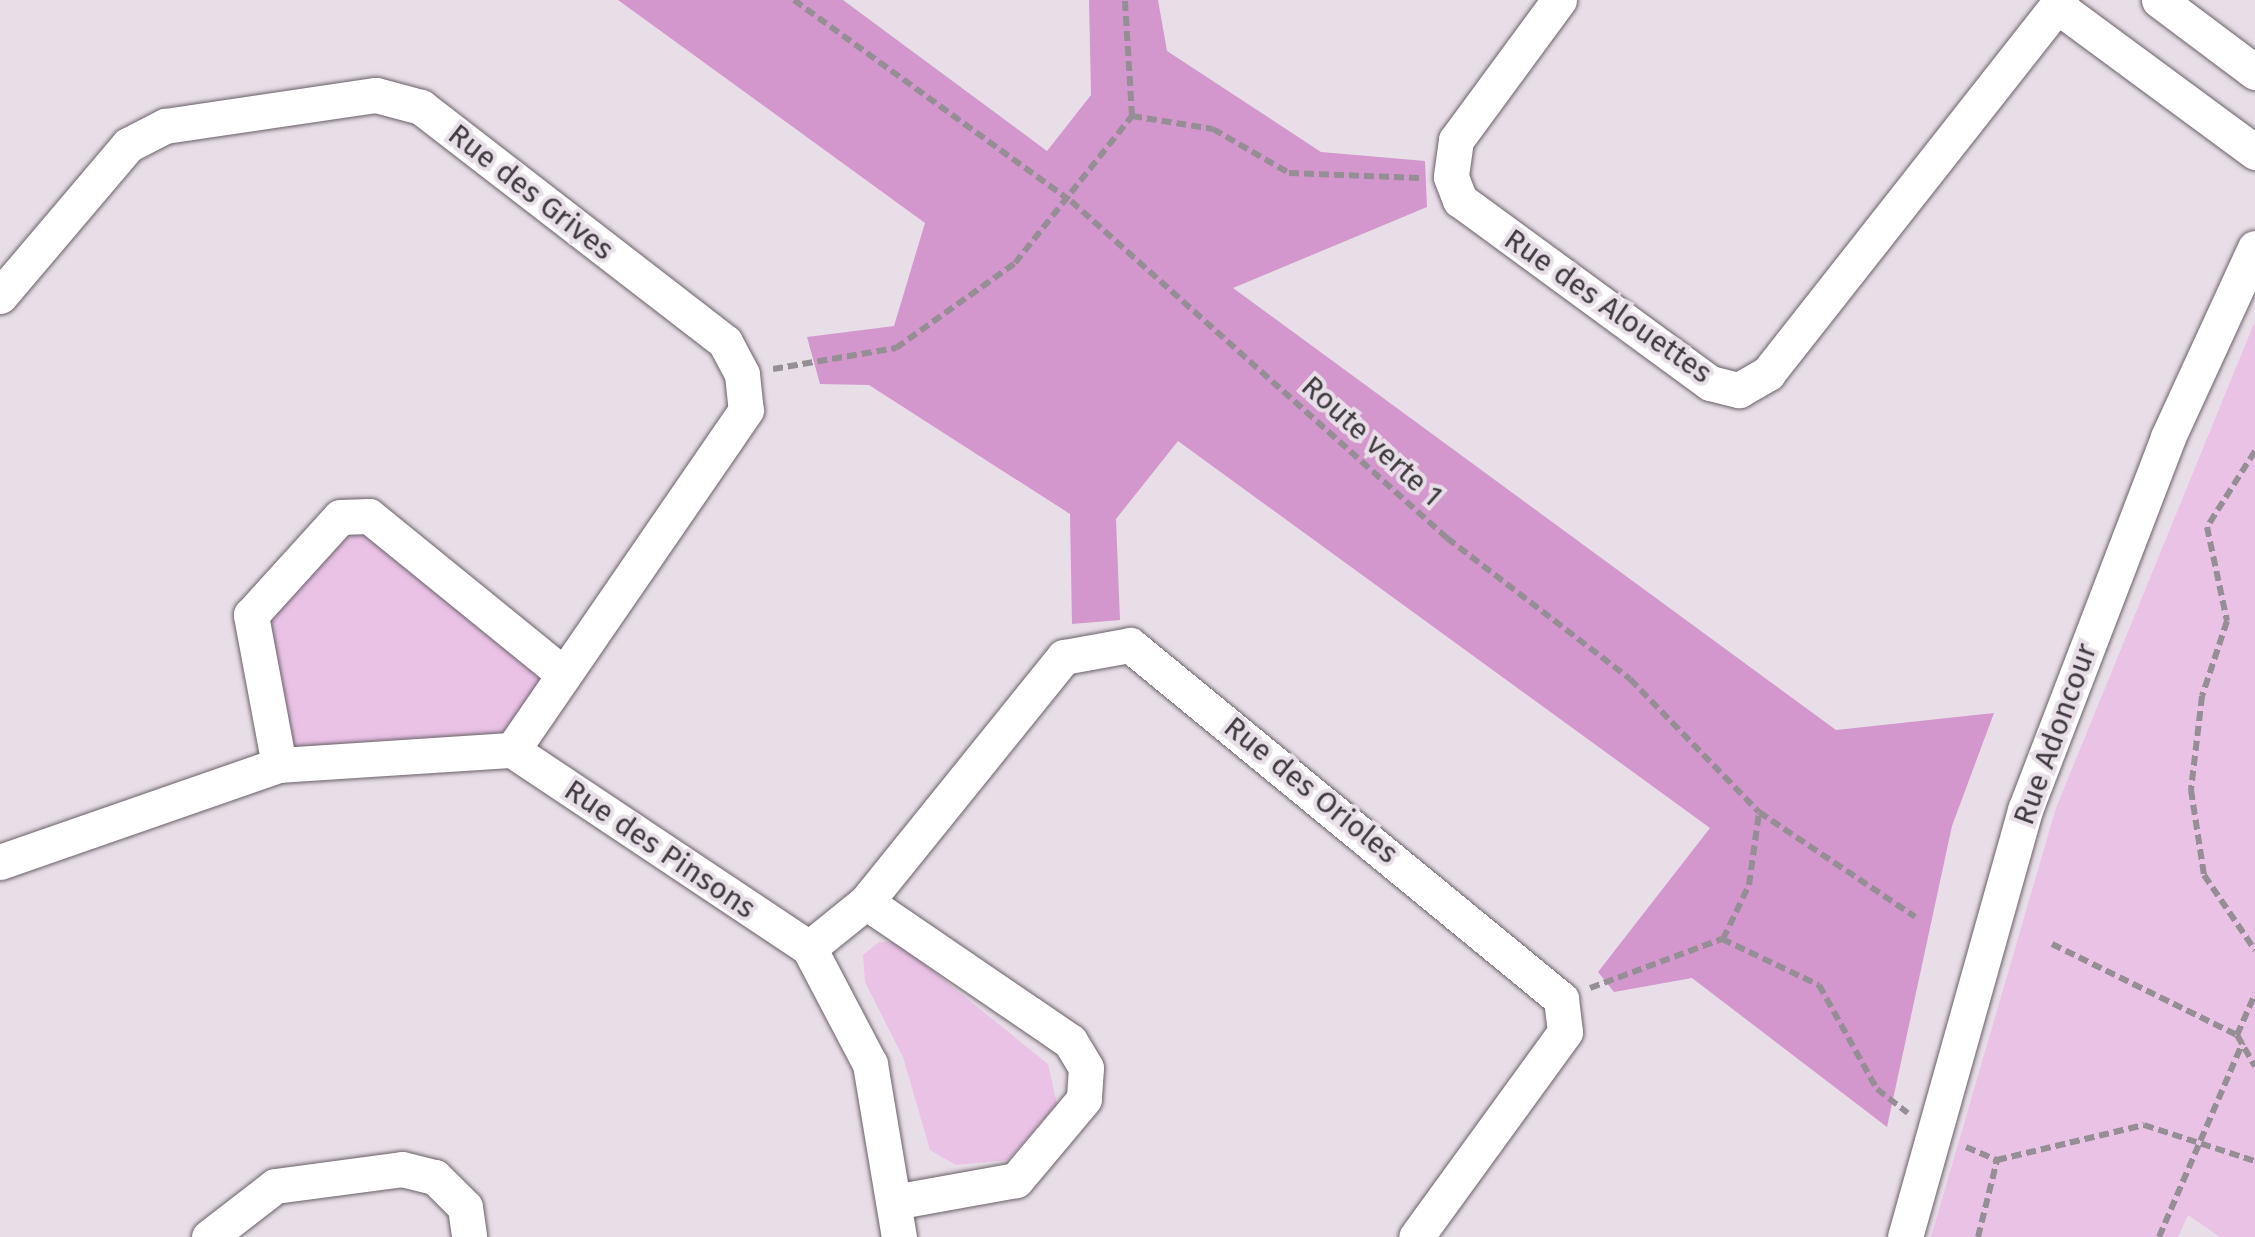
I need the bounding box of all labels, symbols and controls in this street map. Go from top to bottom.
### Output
street label: Rue des Grives [441,116,621,268]
street label: Rue des Alouettes [1497,221,1719,391]
street label: Route verte 1 [1294,368,1450,514]
street label: Rue Adoncour [2006,638,2104,830]
street label: Rue des Orioles [1217,709,1405,871]
street label: Rue des Pinsons [558,772,762,926]

